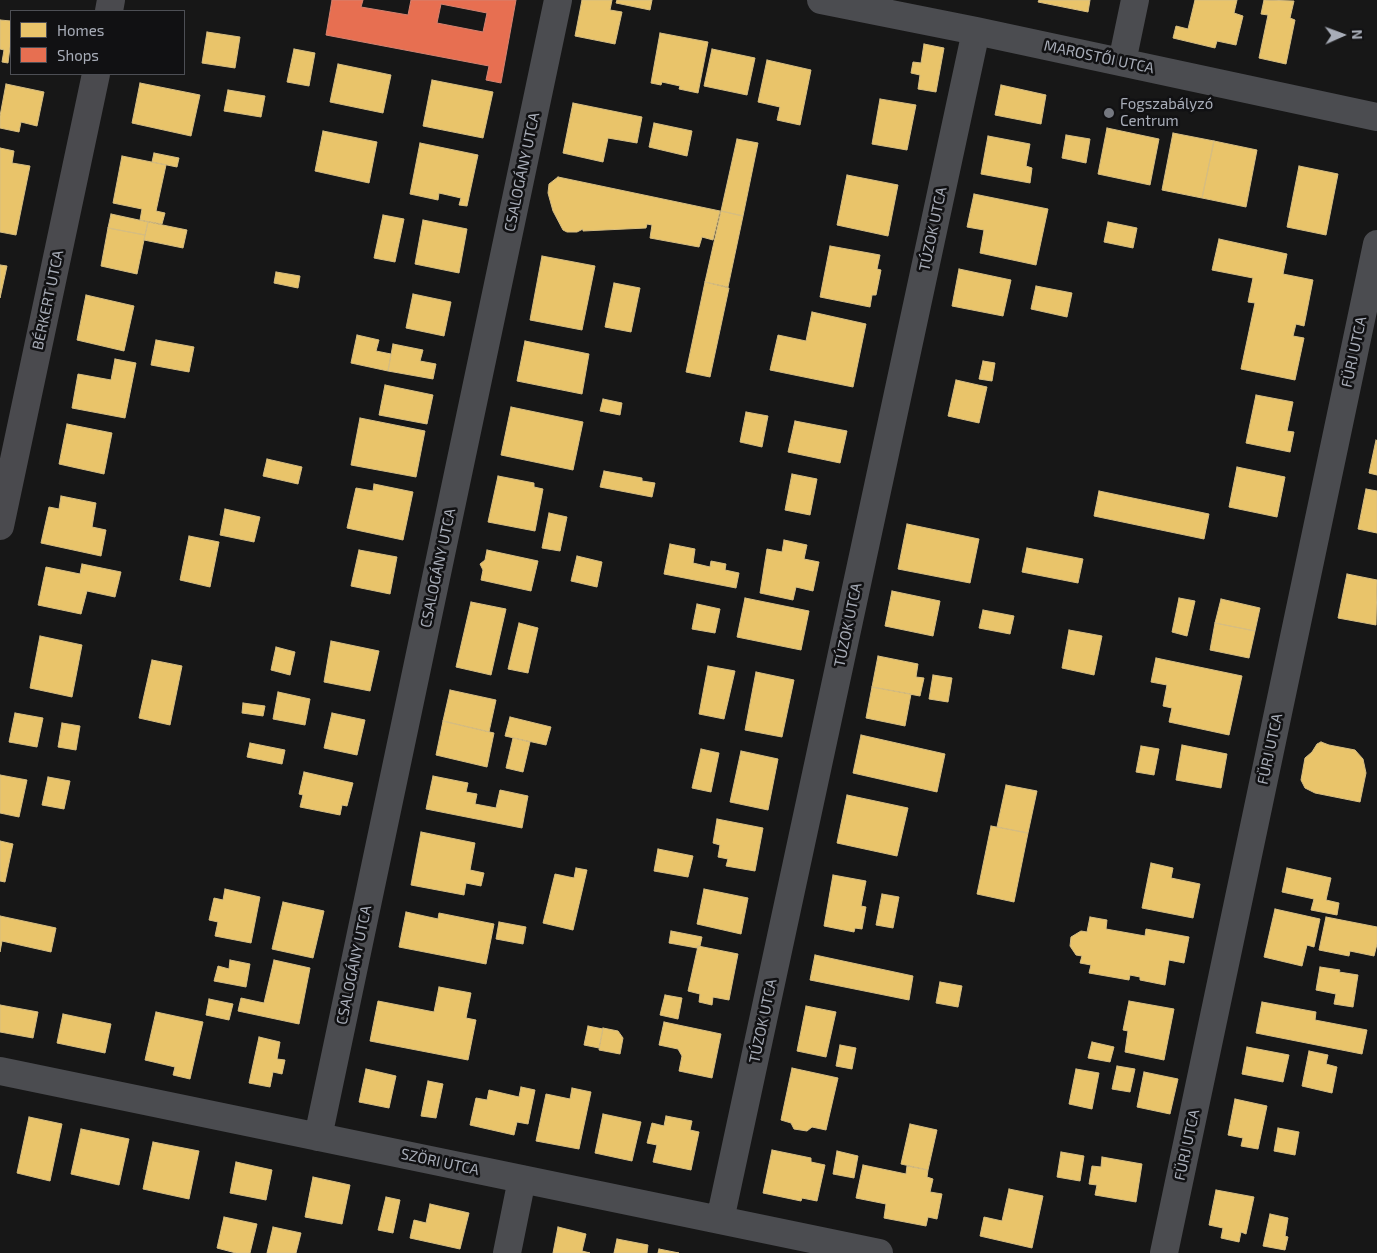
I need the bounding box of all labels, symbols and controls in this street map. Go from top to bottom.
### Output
legend [10,10,185,75]
north arrow [1317,10,1367,60]
text: Homes [57,21,104,39]
text: N [1349,29,1366,40]
street label: MAROSTŐI UTCA [1042,37,1156,77]
text: Shops [57,46,99,64]
place label: Fogszabályzó Centrum [1120,95,1213,130]
marker: Fogszabályzó Centrum [1102,106,1116,120]
street label: CSALOGÁNY UTCA [501,111,543,233]
street label: TÚZOK UTCA [915,185,951,273]
street label: BÉRKERT UTCA [29,248,67,352]
street label: FÜRJ UTCA [1338,315,1370,389]
street label: CSALOGÁNY UTCA [417,507,459,629]
street label: TÚZOK UTCA [830,581,866,669]
street label: FÜRJ UTCA [1254,712,1286,786]
street label: CSALOGÁNY UTCA [333,904,375,1026]
street label: TÚZOK UTCA [745,977,781,1065]
street label: FÜRJ UTCA [1171,1108,1203,1182]
street label: SZÖRI UTCA [399,1145,481,1179]

